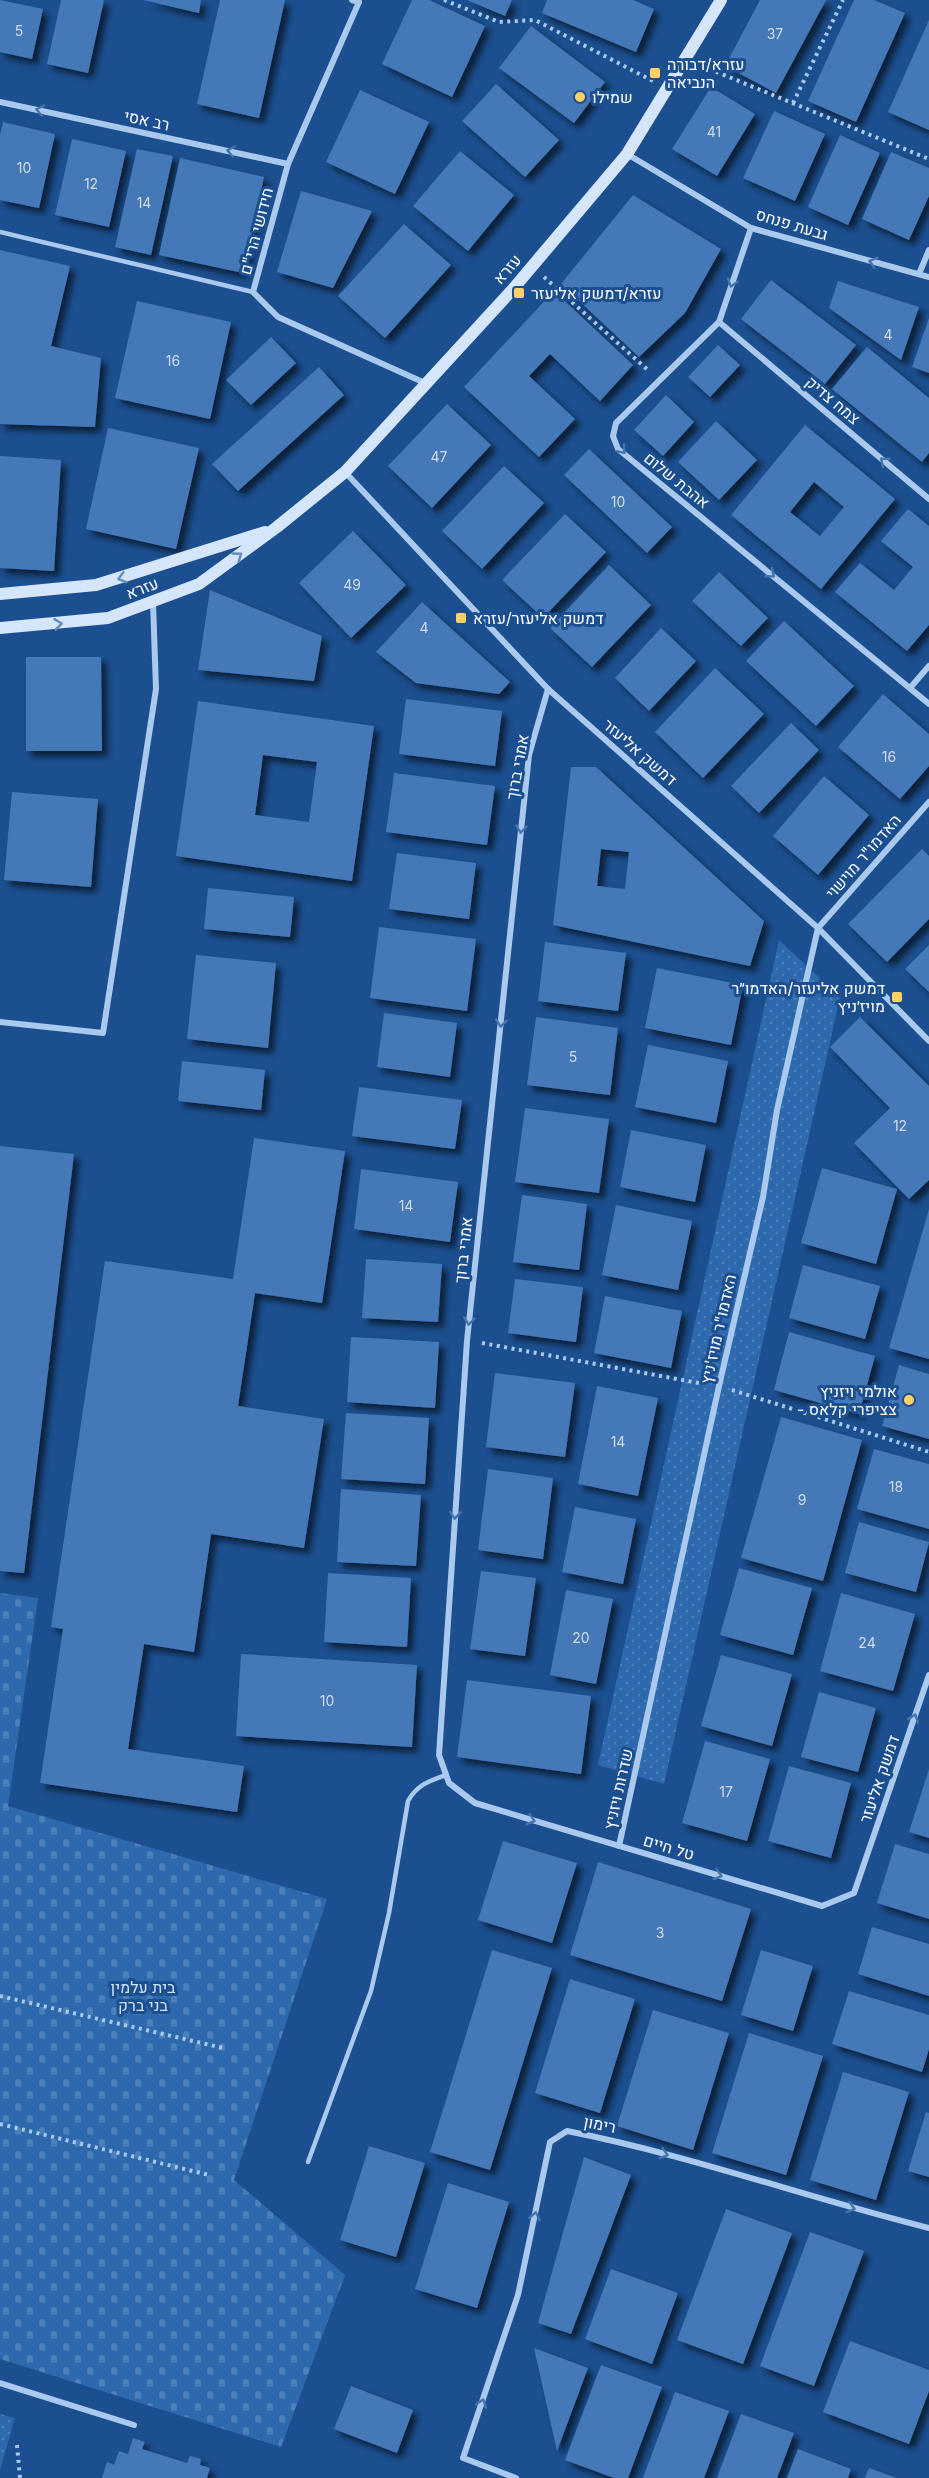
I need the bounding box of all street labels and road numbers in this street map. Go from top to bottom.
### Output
street label: רב אסי [122,105,172,135]
street label: חידושי הרי"ם [235,185,277,277]
street label: גבעת פנחס [754,204,830,244]
street label: עזרא [489,250,525,288]
street label: צמח צדיק [802,371,865,429]
street label: אהבת שלום [640,448,714,512]
street label: עזרא [123,573,161,603]
street label: דמשק אליעזר [599,714,681,790]
street label: אמרי ברוך [501,733,533,801]
street label: האדמו"ר מוישוי [821,810,905,902]
street label: אמרי ברוך [450,1216,476,1284]
street label: האדמו"ר מויז'ניץ [696,1272,740,1386]
street label: דמשק אליעזר [855,1732,903,1826]
street label: שדרות ויזניץ [599,1747,637,1831]
street label: טל חיים [641,1830,697,1864]
street label: רימון [582,2111,618,2137]

